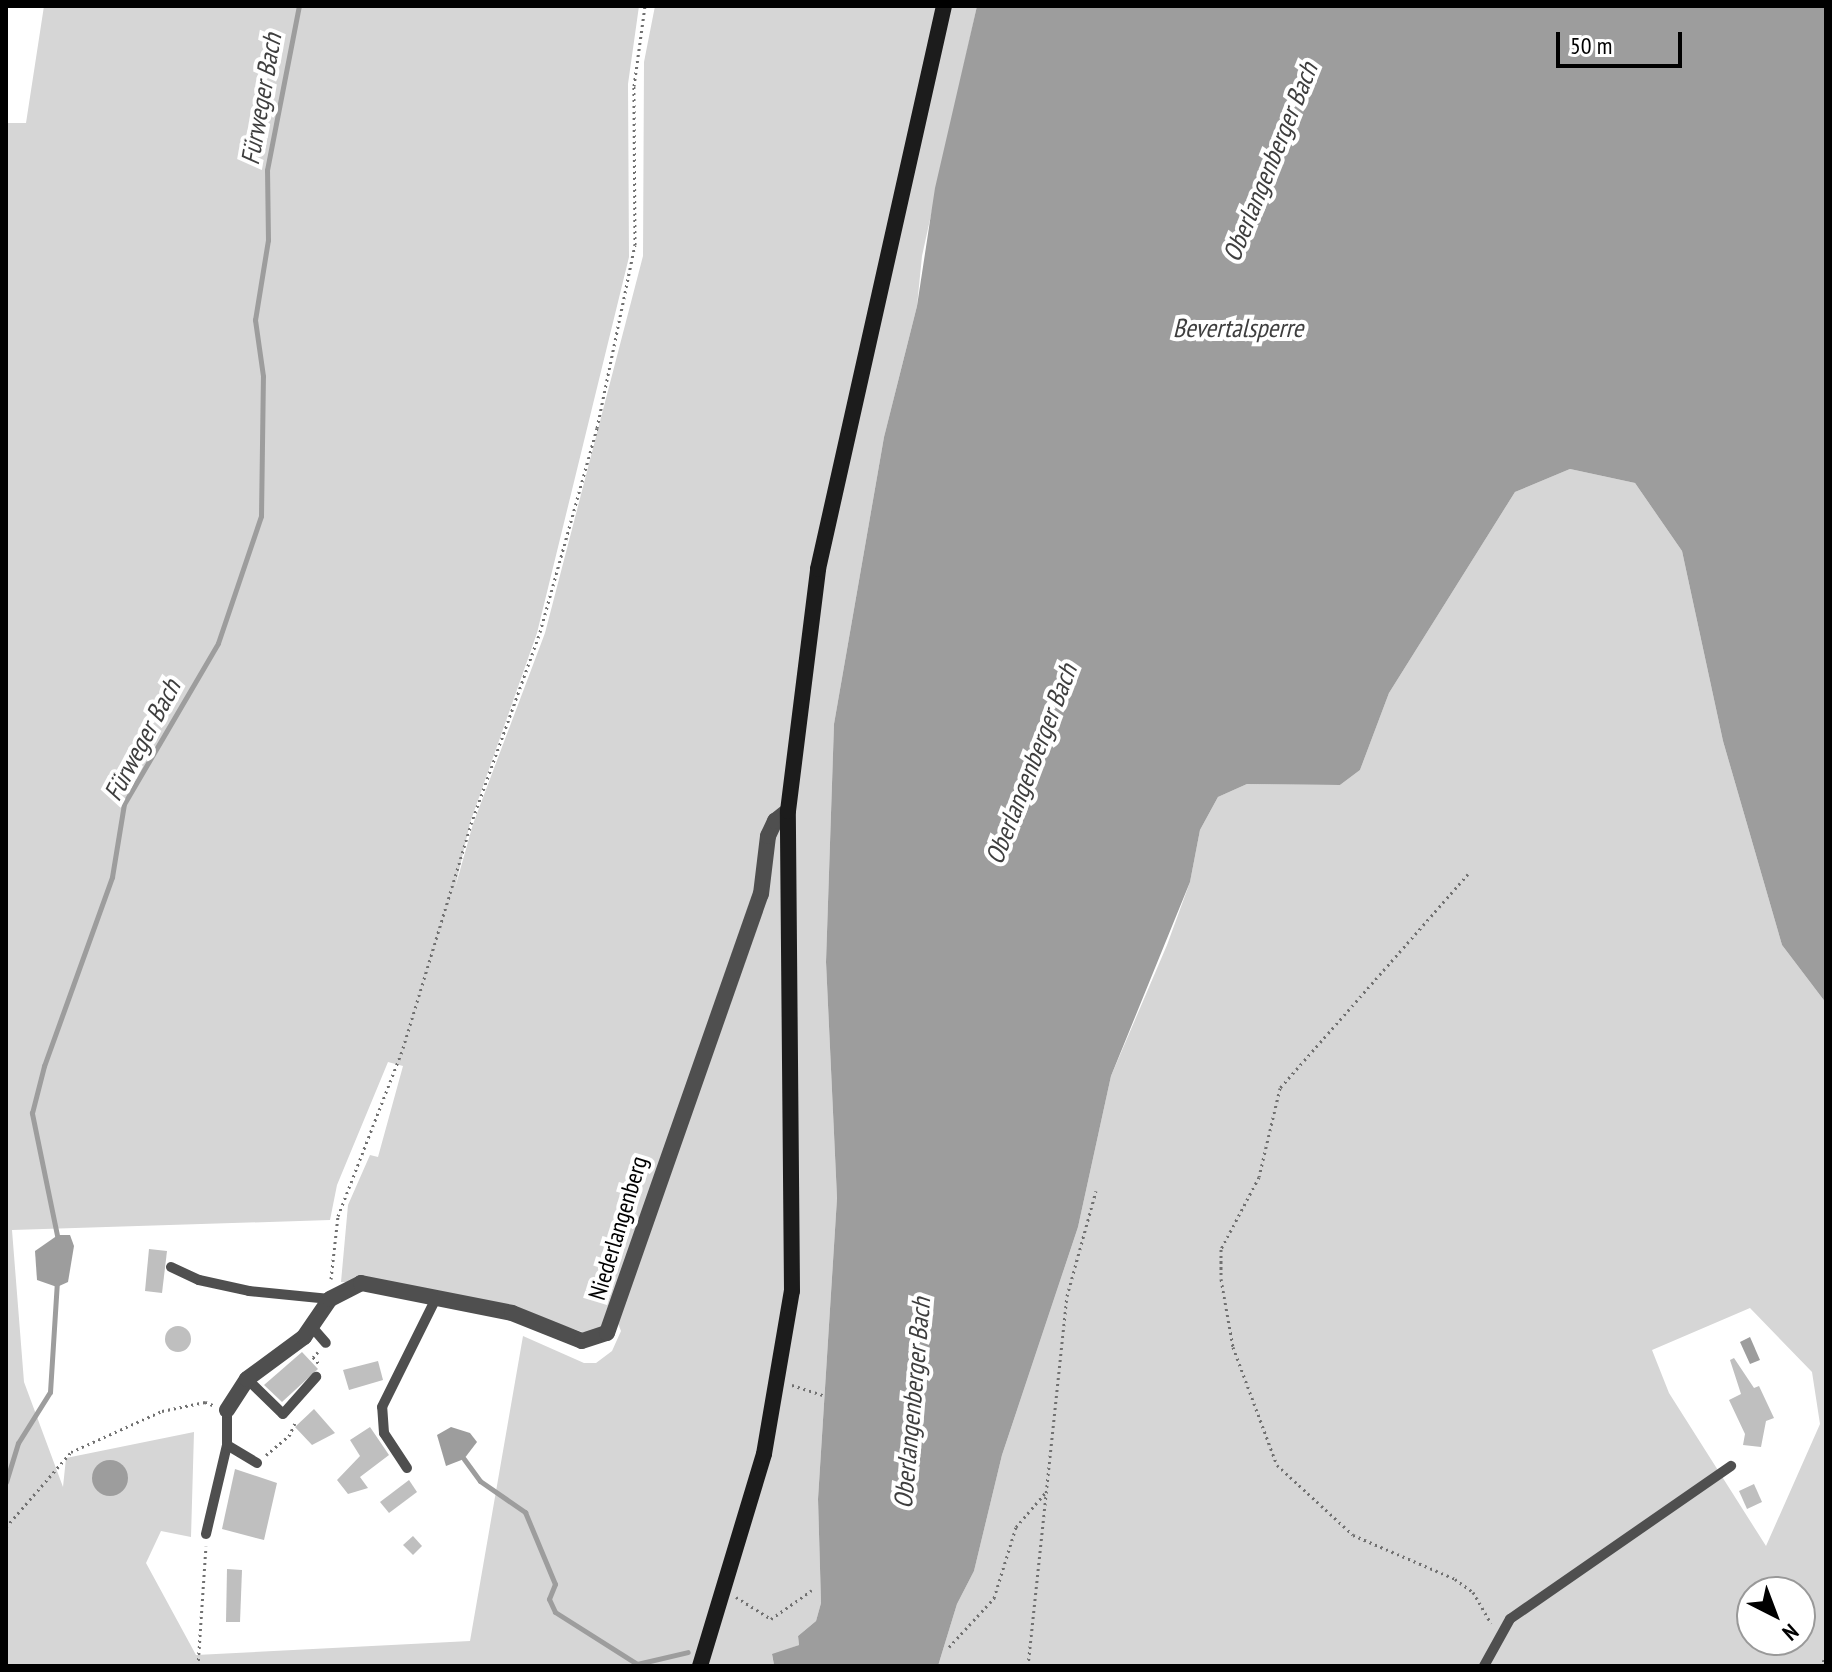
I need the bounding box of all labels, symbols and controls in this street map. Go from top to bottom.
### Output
scale bar [1560,16,1686,66]
text: 50 m [1570,30,1612,61]
water label: Fürweger Bach [234,31,288,167]
water label: Oberlangenberger Bach [1216,58,1324,266]
water label: Bevertalsperre [1173,312,1303,344]
water label: Oberlangenberger Bach [978,660,1084,868]
water label: Fürweger Bach [97,674,187,806]
street label: Niederlangenberg [582,1153,654,1303]
water label: Oberlangenberger Bach [887,1296,937,1510]
north arrow [1736,1576,1816,1656]
text: N [1777,1618,1805,1647]

